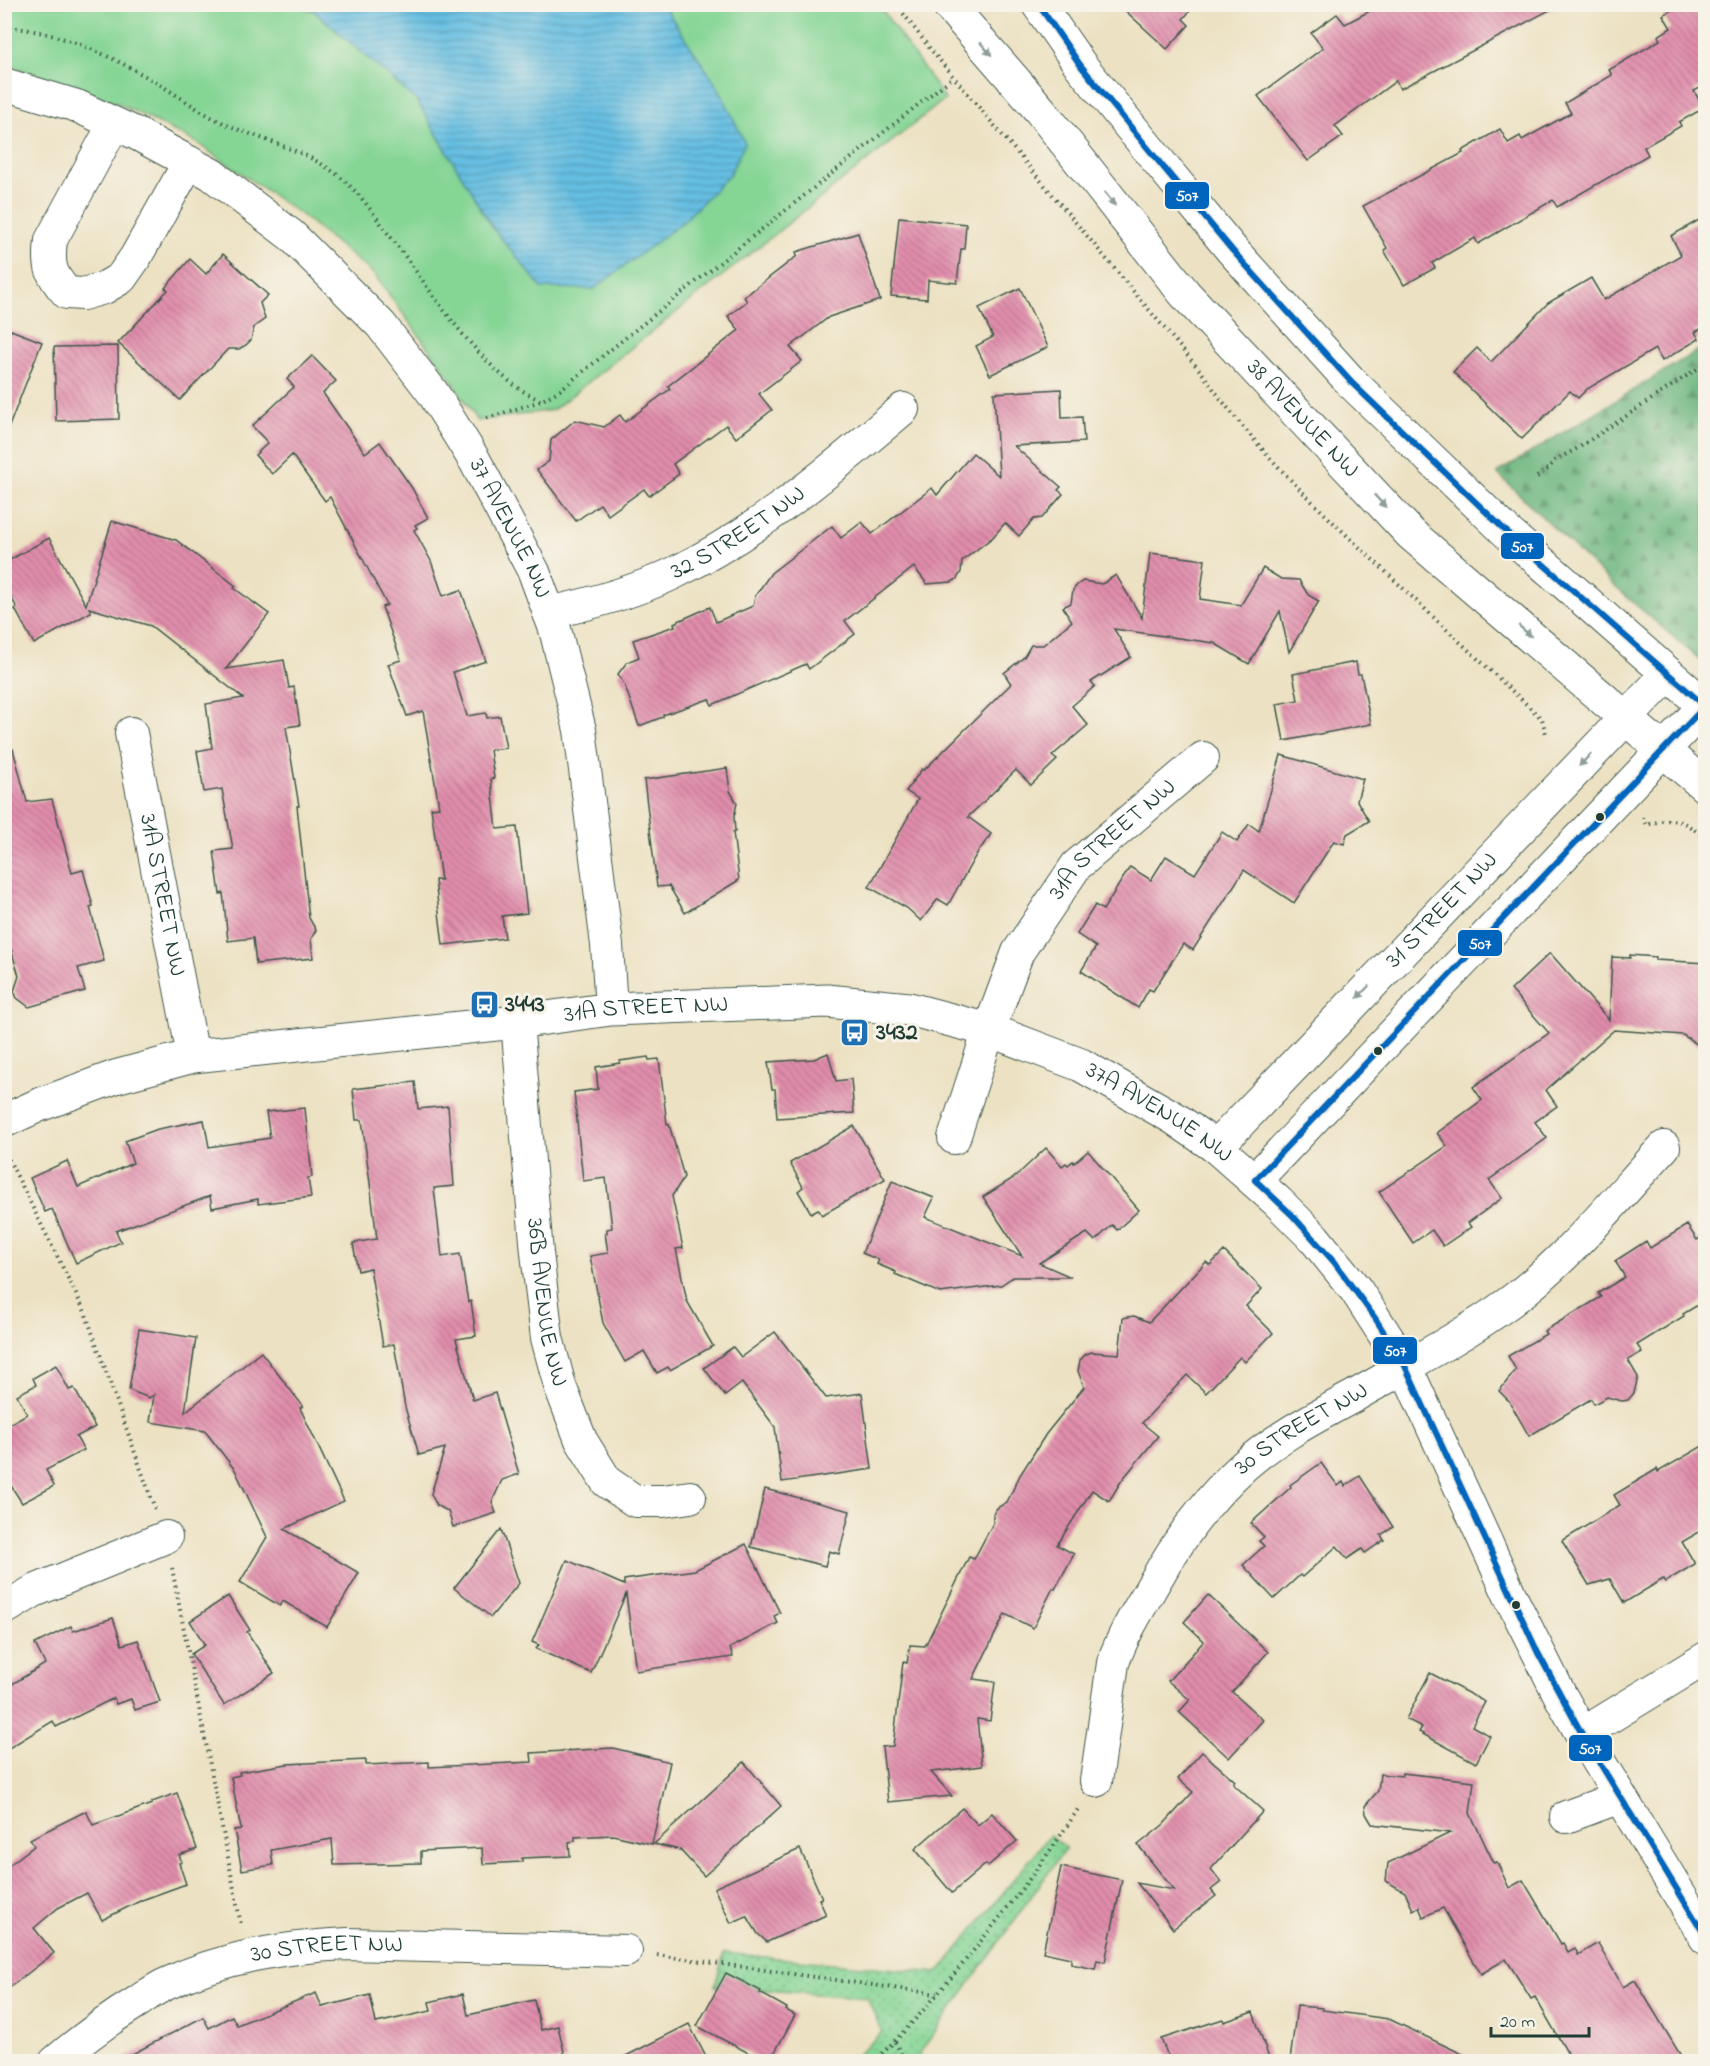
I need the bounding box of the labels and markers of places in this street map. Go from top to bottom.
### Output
unlabelled marker [1594,811,1606,823]
place label: 3443 [504,988,545,1023]
bus stop icon: 3443 [468,989,500,1021]
place label: 3432 [875,1016,918,1051]
bus stop icon: 3432 [839,1017,871,1049]
unlabelled marker [1372,1045,1384,1057]
unlabelled marker [1510,1599,1522,1611]

